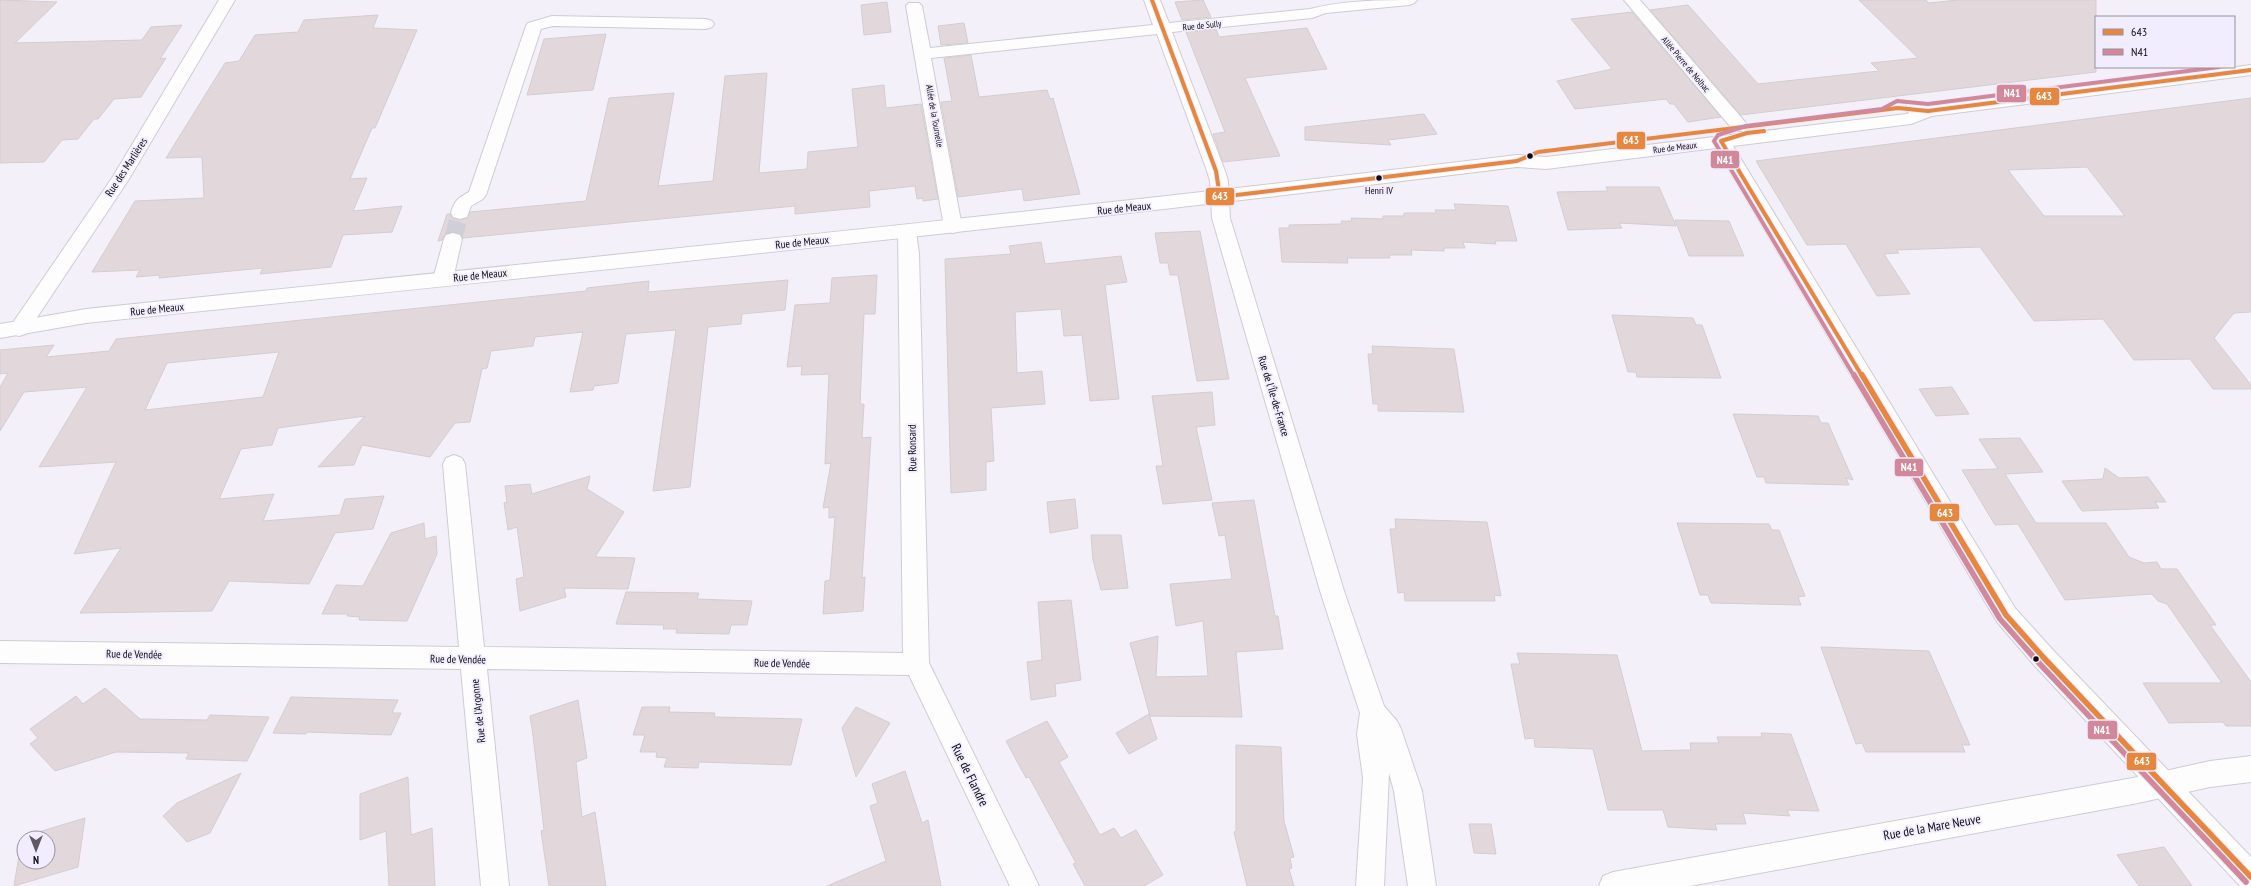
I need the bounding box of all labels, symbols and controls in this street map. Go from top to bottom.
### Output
legend [2095,16,2235,68]
street label: Rue de Sully [1182,17,1222,32]
text: 643 [2131,24,2147,39]
street label: Allée Pierre de Nolhac [1660,34,1713,95]
text: N41 [2131,44,2148,59]
street label: Allée de la Tournelle [924,84,946,149]
line badge: N41 [1996,84,2027,103]
text: N41 [2004,86,2020,100]
line badge: 643 [2029,87,2060,106]
text: 643 [2036,89,2052,103]
line badge: 643 [1616,131,1646,150]
text: 643 [1623,133,1639,147]
street label: Rue des Marlières [102,135,150,199]
street label: Rue de Meaux [1652,139,1698,155]
line badge: N41 [1710,150,1740,169]
unlabelled marker [1525,151,1535,161]
text: N41 [1717,153,1733,167]
marker: Henri IV [1374,173,1384,183]
place label: Henri IV [1365,184,1393,197]
line badge: 643 [1205,187,1235,206]
text: 643 [1212,189,1228,203]
street label: Rue de Meaux [1097,198,1152,218]
street label: Rue de Meaux [775,232,830,252]
street label: Rue de Meaux [453,265,508,285]
street label: Rue de Meaux [130,299,185,319]
street label: Rue de l'Île-de-France [1255,354,1293,438]
street label: Rue Ronsard [905,424,919,472]
line badge: N41 [1894,458,1924,477]
text: N41 [1901,460,1917,474]
line badge: 643 [1929,503,1960,522]
text: 643 [1937,506,1953,520]
street label: Rue de Vendée [106,647,163,661]
street label: Rue de Vendée [430,652,487,666]
unlabelled marker [2031,654,2041,664]
street label: Rue de Vendée [754,656,811,670]
street label: Rue de l'Argonne [468,678,488,744]
line badge: N41 [2087,720,2118,740]
text: N41 [2094,723,2110,737]
street label: Rue de Flandre [948,741,992,809]
line badge: 643 [2126,752,2157,771]
text: 643 [2134,754,2150,768]
street label: Rue de la Mare Neuve [1882,810,1982,844]
north arrow [16,830,56,870]
text: N [33,853,39,867]

